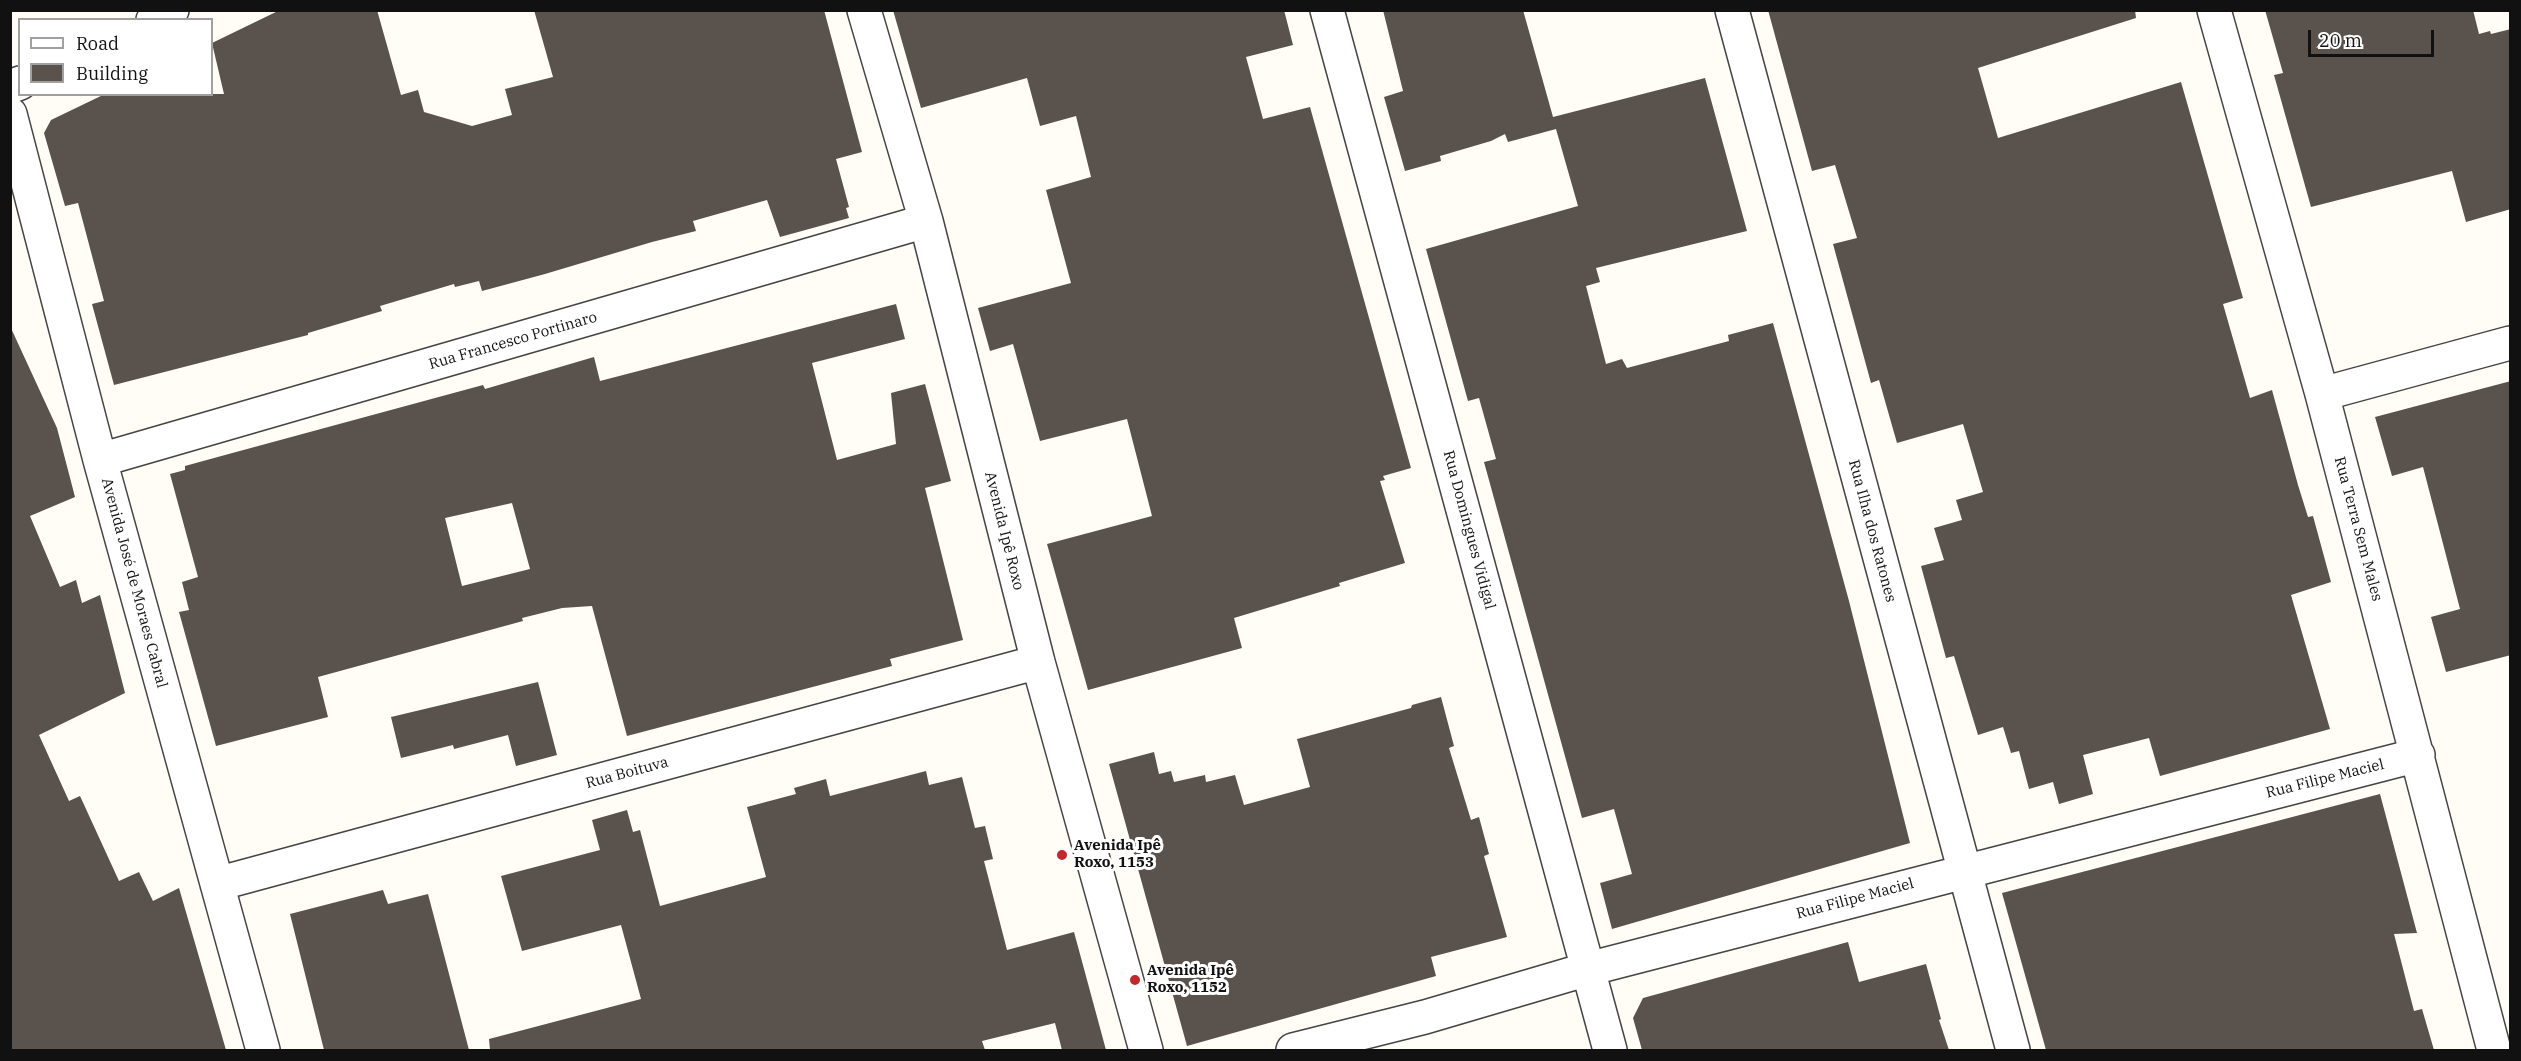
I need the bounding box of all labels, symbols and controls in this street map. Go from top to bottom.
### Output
legend [18,18,213,96]
scale bar [2311,18,2437,56]
text: 20 m [2319,29,2362,52]
text: Road [76,32,119,55]
text: Building [76,62,148,85]
street label: Rua Francesco Portinaro [427,308,599,374]
street label: Rua Domingues Vidigal [1439,448,1499,612]
street label: Rua Terra Sem Males [2330,455,2386,603]
street label: Rua Ilha dos Ratones [1844,458,1900,604]
street label: Avenida Ipê Roxo [981,470,1027,592]
street label: Avenida José de Moraes Cabral [97,476,171,690]
street label: Rua Boituva [584,753,670,793]
street label: Rua Filipe Maciel [2264,756,2386,802]
place label: Avenida Ipê Roxo, 1153 [1074,837,1161,872]
marker: Avenida Ipê Roxo, 1153 [1055,848,1069,862]
street label: Rua Filipe Maciel [1794,875,1916,923]
place label: Avenida Ipê Roxo, 1152 [1147,962,1234,997]
marker: Avenida Ipê Roxo, 1152 [1128,973,1142,987]

